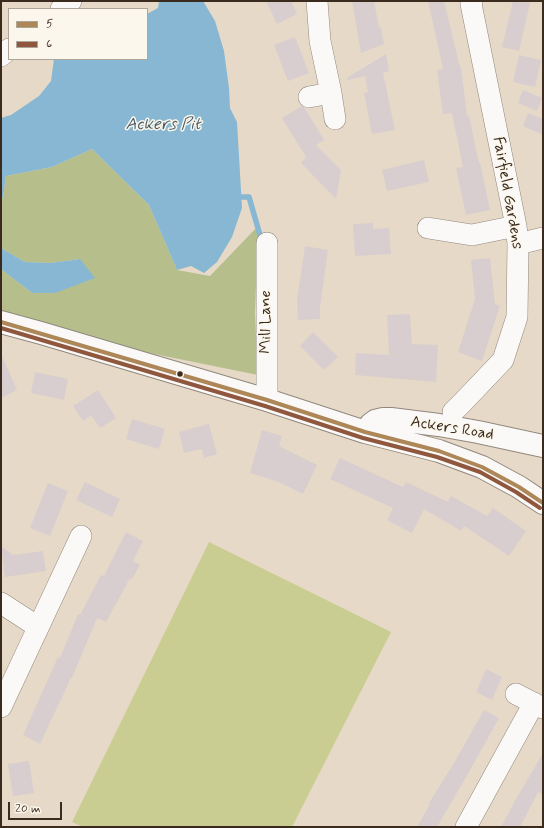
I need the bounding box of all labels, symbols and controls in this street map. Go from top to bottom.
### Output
legend [8,8,148,60]
text: 5 [46,16,53,32]
text: 6 [46,36,52,52]
water label: Ackers Pit [125,115,201,135]
street label: Fairfield Gardens [488,135,526,251]
street label: Mill Lane [257,290,277,354]
unlabelled marker [175,369,185,379]
street label: Ackers Road [409,413,495,445]
scale bar [10,794,64,820]
text: 20 m [15,801,41,817]

